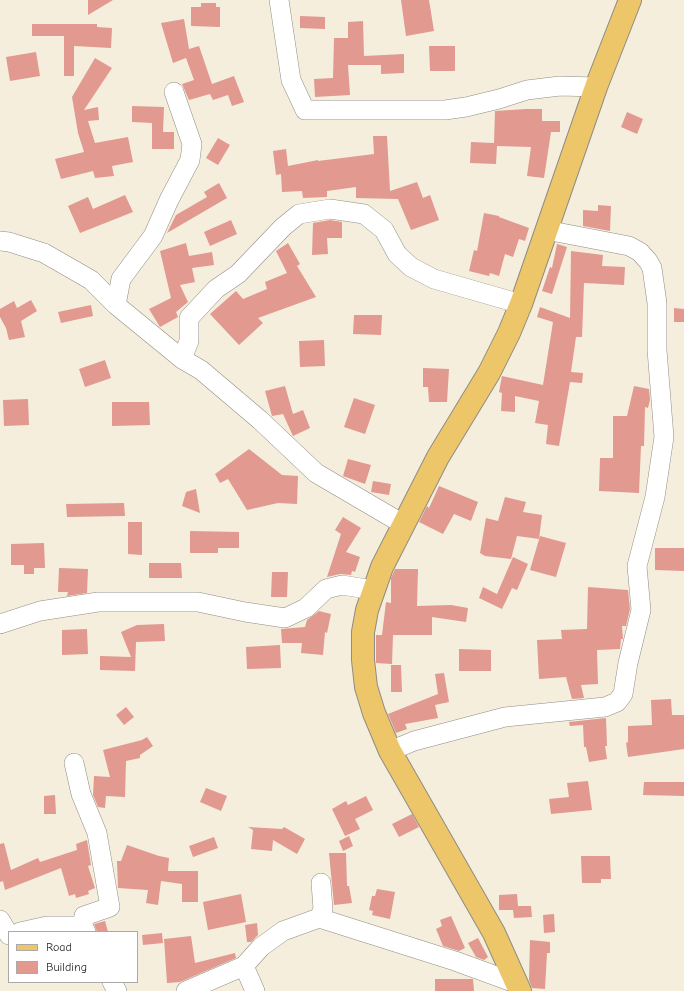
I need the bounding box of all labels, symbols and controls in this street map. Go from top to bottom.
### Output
legend [8,931,138,983]
text: Road [46,940,72,954]
text: Building [46,960,87,974]

